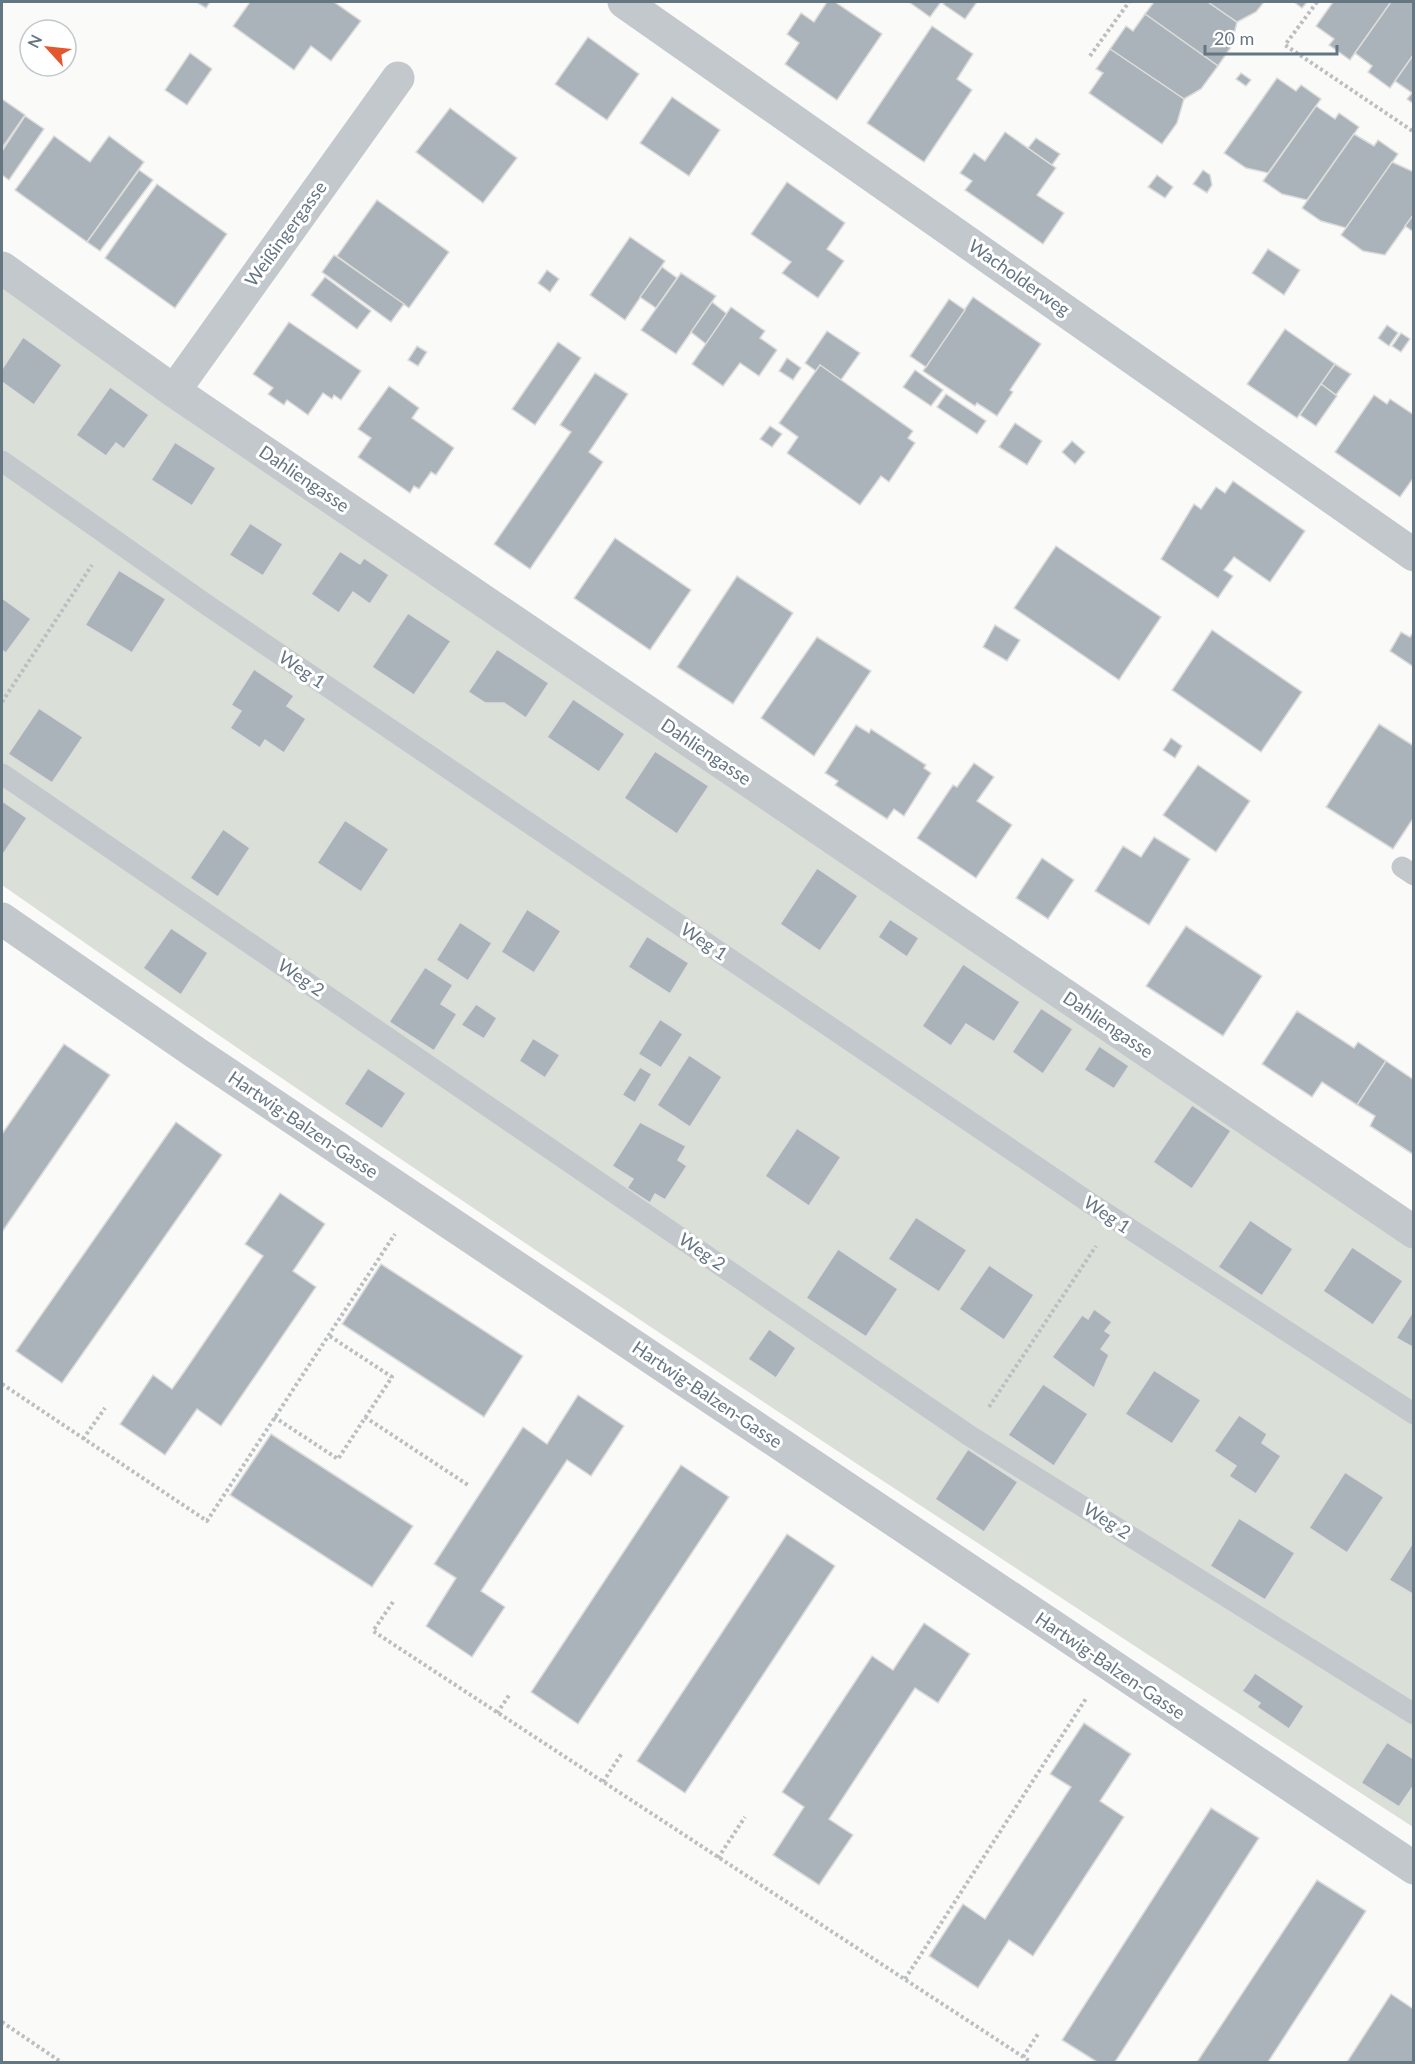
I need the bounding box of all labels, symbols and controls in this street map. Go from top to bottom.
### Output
north arrow [18,18,78,78]
scale bar [1205,18,1337,56]
text: 20 m [1214,27,1254,49]
text: N [23,31,45,51]
street label: Weißingergasse [240,176,331,290]
street label: Wacholderweg [965,234,1074,320]
street label: Dahliengasse [255,440,354,516]
street label: Weg 1 [275,646,330,693]
street label: Dahliengasse [657,713,756,789]
street label: Weg 1 [677,918,732,965]
street label: Weg 2 [274,954,329,1001]
street label: Dahliengasse [1059,986,1158,1062]
street label: Hartwig-Balzen-Gasse [224,1066,383,1182]
street label: Weg 1 [1080,1191,1135,1238]
street label: Weg 2 [675,1228,730,1275]
street label: Hartwig-Balzen-Gasse [628,1336,787,1452]
street label: Weg 2 [1080,1497,1135,1543]
street label: Hartwig-Balzen-Gasse [1031,1607,1190,1723]

